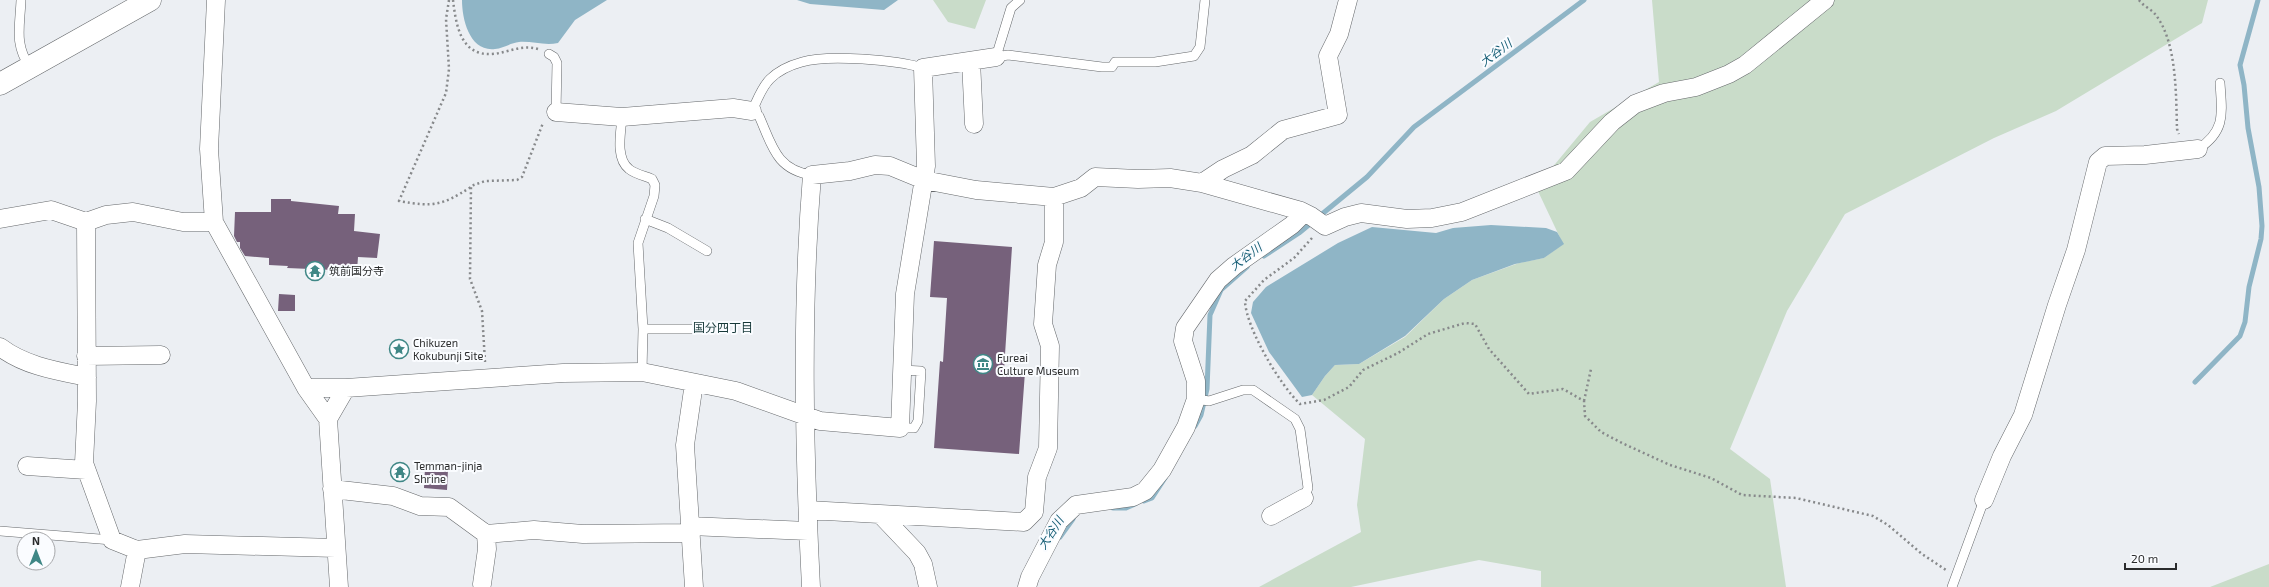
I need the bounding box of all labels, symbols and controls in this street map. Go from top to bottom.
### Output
water label: 大谷川 [1477,35,1516,69]
water label: 大谷川 [1227,239,1266,273]
temple icon: 筑前国分寺 [304,260,326,282]
place label: 筑前国分寺 [329,264,384,277]
district label: 国分四丁目 [693,320,753,334]
place label: Chikuzen Kokubunji Site [413,336,483,363]
place icon: Chikuzen Kokubunji Site [388,338,410,360]
place label: Fureai Culture Museum [997,351,1079,377]
museum icon: Fureai Culture Museum [972,353,994,375]
place label: Temman-jinja Shrine [414,459,482,485]
temple icon: Temman-jinja Shrine [389,461,411,483]
water label: 大谷川 [1034,512,1067,551]
north arrow [16,531,56,571]
text: N [32,534,40,547]
scale bar [2125,545,2176,571]
text: 20 m [2131,551,2158,565]

